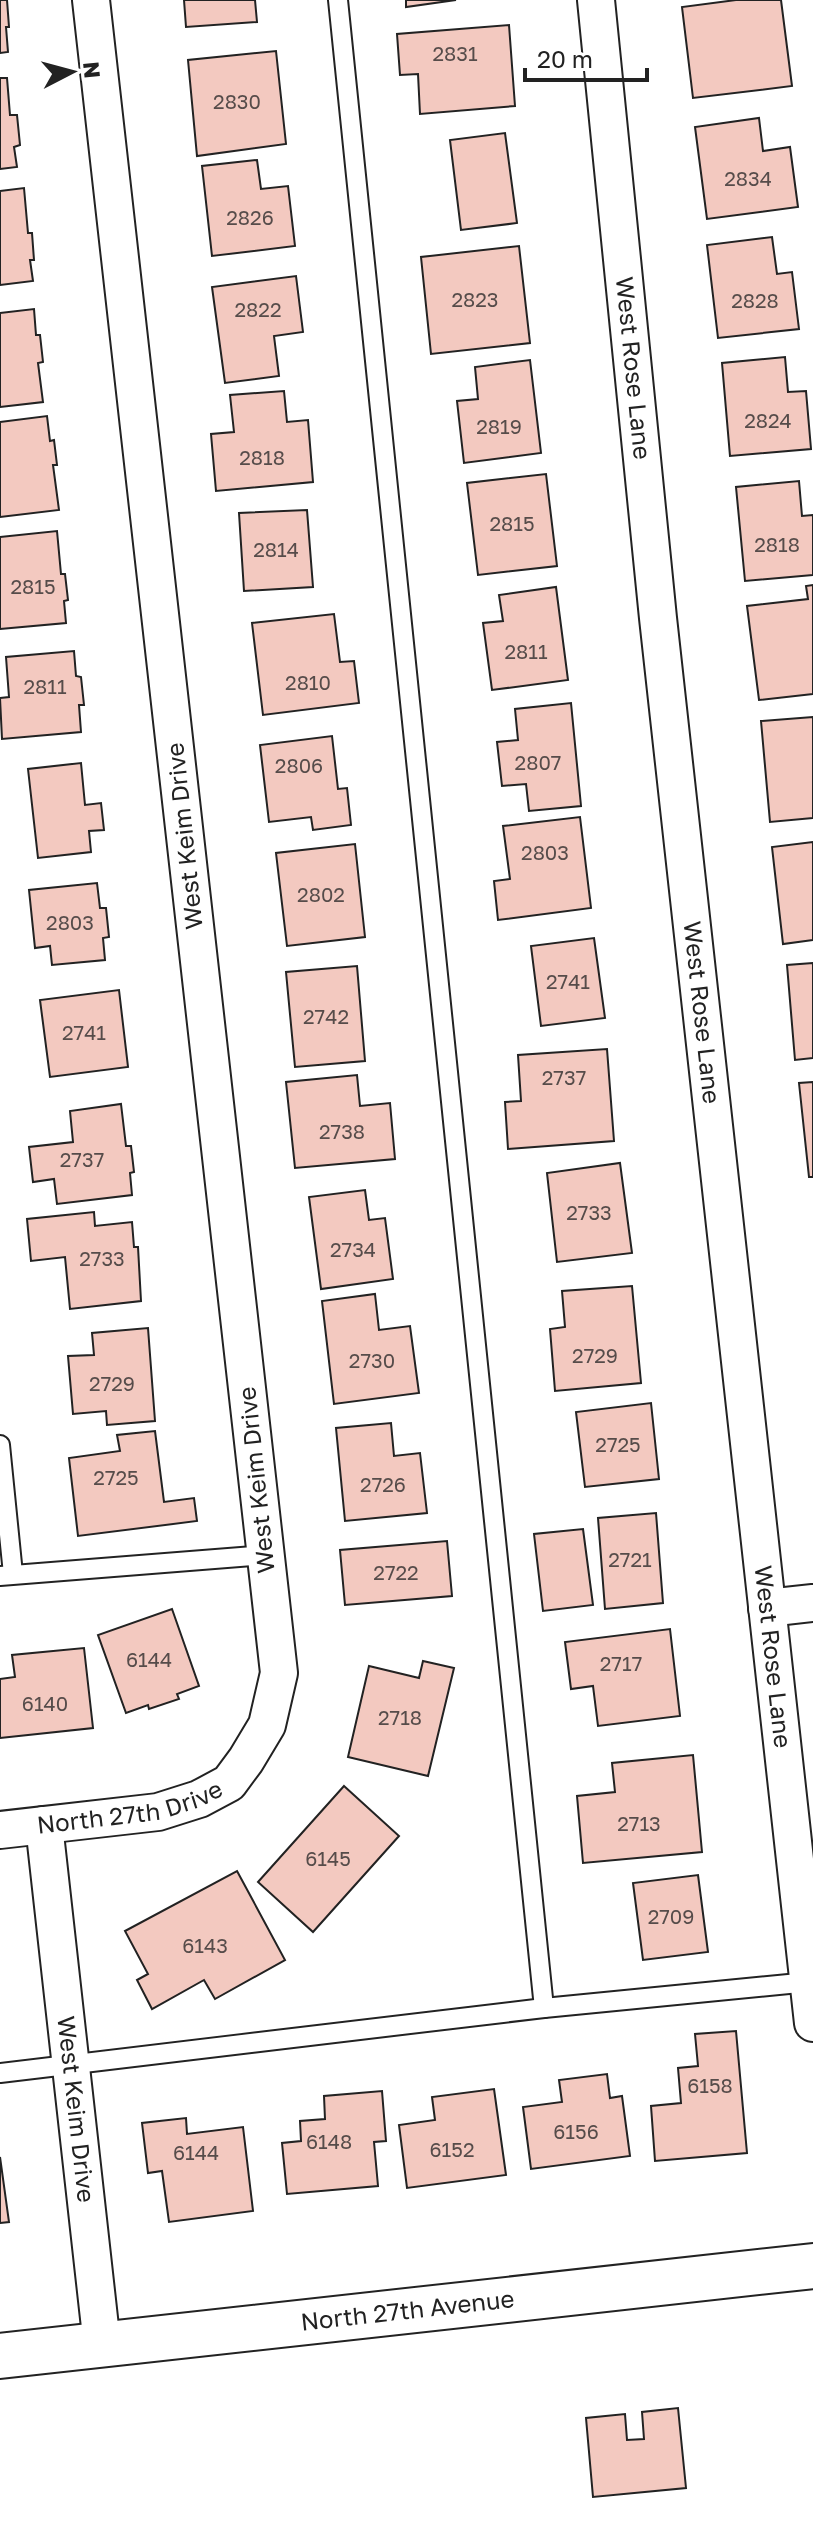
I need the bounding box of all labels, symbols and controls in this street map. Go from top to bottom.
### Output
north arrow [32,32,112,112]
scale bar [525,32,647,82]
house number: 2831 [432,41,478,65]
text: 20 m [537,44,593,73]
text: N [78,60,107,80]
house number: 2830 [213,89,261,113]
house number: 2834 [724,166,772,190]
house number: 2826 [226,205,274,229]
street label: West Rose Lane [611,275,658,461]
house number: 2823 [451,287,499,311]
house number: 2828 [731,288,779,312]
house number: 2822 [235,297,282,321]
house number: 2824 [744,408,792,432]
house number: 2819 [476,414,522,438]
house number: 2818 [239,445,285,469]
house number: 2815 [489,511,535,535]
house number: 2818 [754,532,800,556]
house number: 2814 [253,537,299,561]
house number: 2815 [10,574,56,598]
house number: 2811 [504,639,548,663]
house number: 2810 [285,670,331,694]
house number: 2811 [23,674,67,698]
street label: West Keim Drive [159,741,208,931]
house number: 2807 [515,750,561,774]
house number: 2806 [275,753,323,777]
house number: 2803 [521,840,569,864]
house number: 2802 [297,882,345,906]
house number: 2803 [46,910,94,934]
street label: West Rose Lane [679,919,727,1105]
house number: 2741 [546,969,590,993]
house number: 2742 [303,1004,349,1028]
house number: 2741 [62,1020,106,1044]
house number: 2737 [542,1065,586,1089]
house number: 2738 [319,1119,365,1143]
house number: 2737 [60,1147,104,1171]
house number: 2733 [566,1200,612,1224]
house number: 2734 [330,1237,376,1261]
house number: 2733 [79,1246,125,1270]
house number: 2729 [572,1343,618,1367]
house number: 2730 [349,1348,395,1372]
house number: 2729 [89,1371,135,1395]
street label: West Keim Drive [231,1385,280,1575]
house number: 2725 [595,1432,641,1456]
house number: 2725 [93,1465,139,1489]
house number: 2726 [360,1472,406,1496]
house number: 2721 [608,1547,652,1571]
house number: 2722 [373,1560,419,1584]
street label: West Rose Lane [750,1564,799,1749]
house number: 6144 [126,1647,172,1671]
house number: 2717 [600,1651,642,1675]
house number: 6140 [22,1691,68,1715]
house number: 2718 [378,1705,422,1729]
street label: North 27th Drive [35,1773,227,1839]
house number: 2713 [617,1811,661,1835]
house number: 6145 [305,1846,351,1870]
house number: 2709 [648,1904,694,1928]
house number: 6143 [182,1933,228,1957]
street label: West Keim Drive [52,2014,102,2204]
house number: 6158 [687,2073,733,2097]
house number: 6156 [553,2119,599,2143]
house number: 6148 [306,2129,352,2153]
house number: 6152 [430,2137,475,2161]
house number: 6144 [173,2140,219,2164]
street label: North 27th Avenue [299,2283,516,2336]

